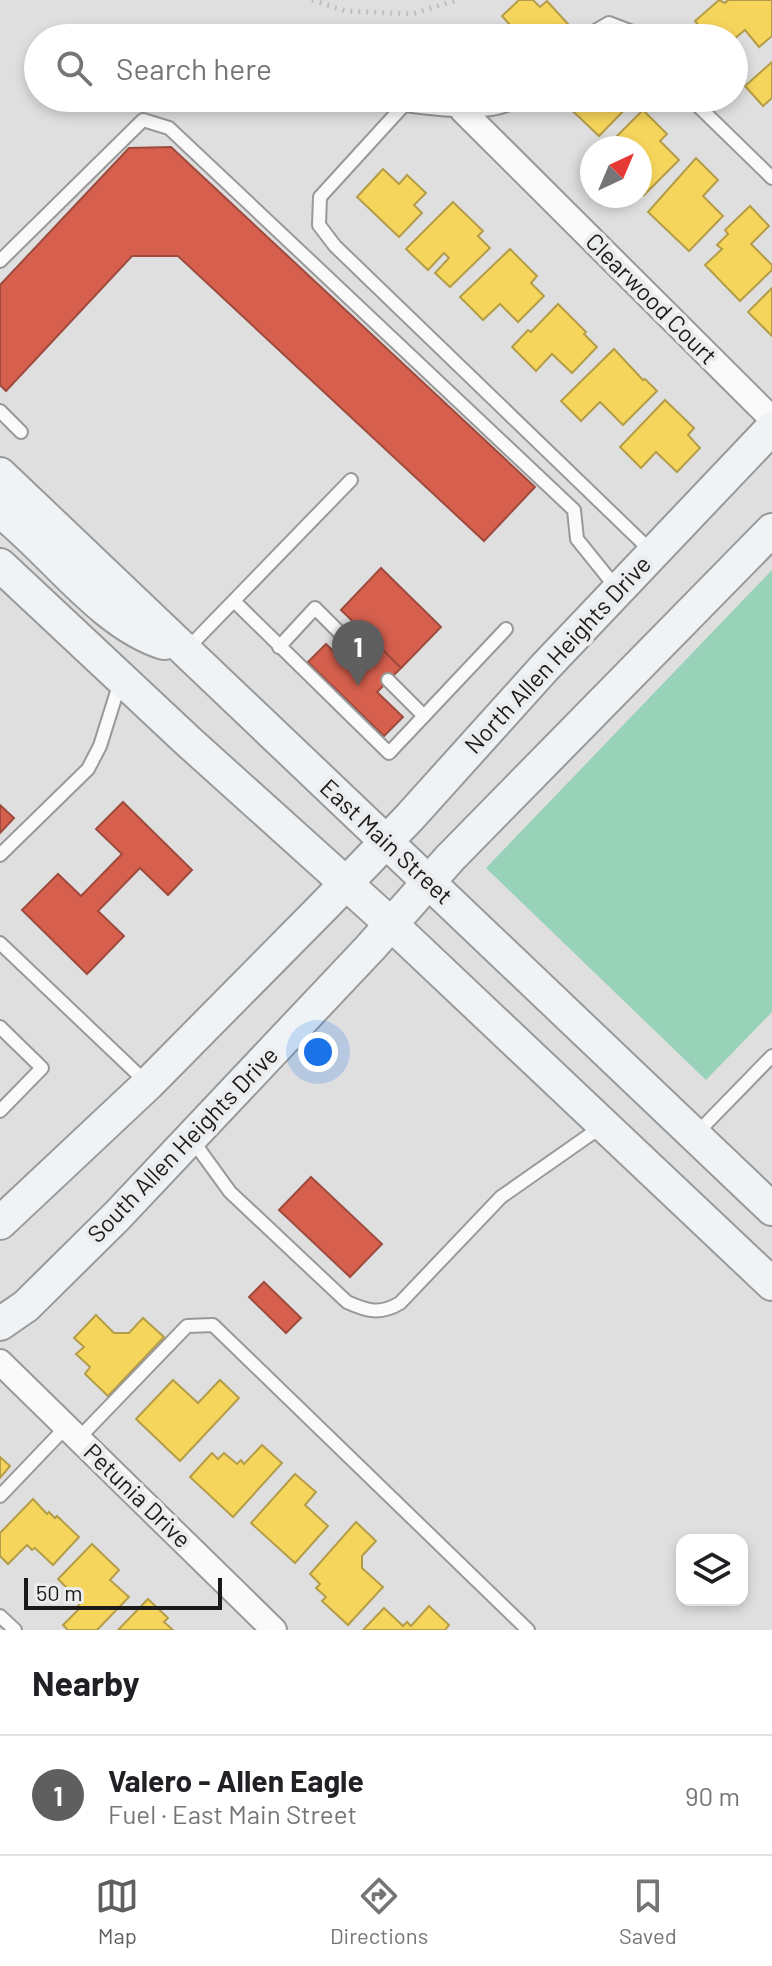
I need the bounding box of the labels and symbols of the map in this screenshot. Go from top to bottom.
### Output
north arrow [580,136,652,208]
street label: Clearwood Court [580,226,724,370]
street label: North Allen Heights Drive [458,549,656,759]
pin: 1 [332,620,384,686]
street label: East Main Street [315,772,459,910]
your location [298,1032,338,1072]
street label: South Allen Heights Drive [81,1040,283,1248]
street label: Petunia Drive [78,1437,198,1553]
scale bar [24,1574,222,1610]

